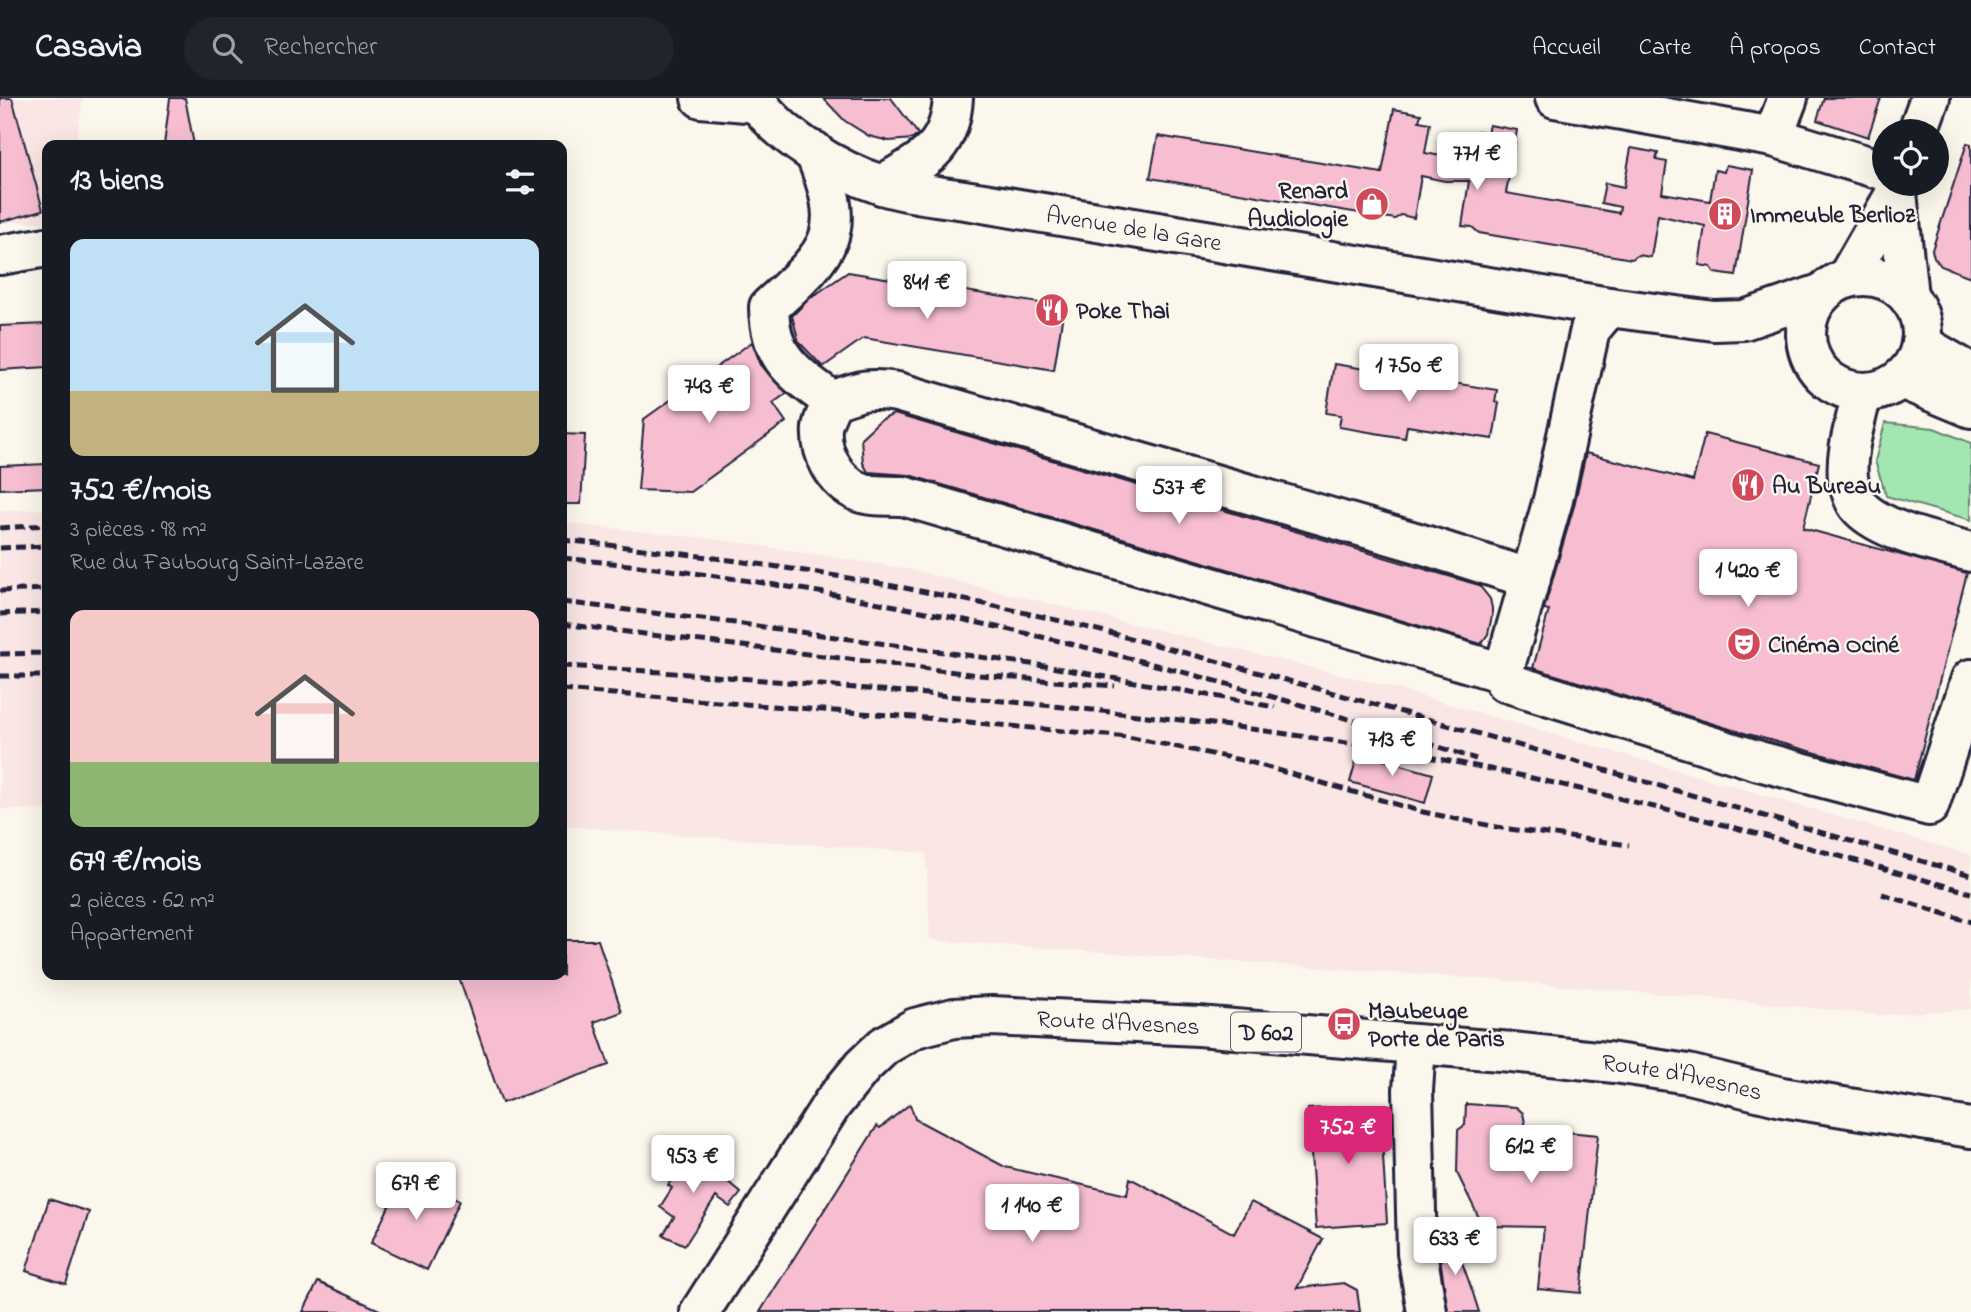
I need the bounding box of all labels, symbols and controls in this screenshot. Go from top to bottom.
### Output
search box [184,17,674,80]
text: Casavia [35,24,142,72]
icon: search [208,29,246,67]
text: Rechercher [264,29,377,67]
text: Accueil [1532,31,1601,66]
text: Carte [1639,31,1691,66]
text: À propos [1729,31,1821,66]
text: Contact [1859,31,1936,66]
map controls [1872,119,1949,196]
button: locate [1872,119,1949,196]
pin: 771 € [1428,132,1526,192]
text: 771 € [1453,138,1501,171]
text: 13 biens [70,160,164,204]
icon: filters [501,163,539,201]
place label: Renard Audiologie [1248,175,1349,239]
shop icon: Renard Audiologie [1353,185,1391,223]
building icon: Immeuble Berlioz [1706,195,1744,233]
street label: Avenue de la Gare [1043,199,1224,262]
place label: Immeuble Berlioz [1750,199,1916,234]
pin: 841 € [878,262,976,321]
text: 841 € [903,267,951,300]
icon: home [242,285,368,411]
restaurant icon: Poke Thai [1033,291,1071,329]
place label: Poke Thai [1076,295,1170,330]
pin: 1 750 € [1344,344,1474,404]
text: 1 750 € [1375,350,1443,383]
pin: 743 € [660,366,758,425]
text: 743 € [684,371,734,404]
pin: 537 € [1130,466,1228,526]
restaurant icon: Au Bureau [1729,466,1767,504]
text: 752 €/mois [70,470,212,514]
place label: Au Bureau [1772,470,1881,505]
text: 537 € [1152,472,1206,505]
text: 3 pièces · 98 m² [70,514,207,547]
text: Rue du Faubourg Saint-Lazare [70,547,364,580]
pin: 1 420 € [1683,550,1813,609]
text: 1 420 € [1715,555,1781,588]
theatre icon: Cinéma Ociné [1725,625,1763,663]
place label: Cinéma Ociné [1768,629,1900,664]
icon: home [242,656,368,782]
pin: 713 € [1343,718,1441,778]
text: 713 € [1368,724,1416,757]
text: 679 €/mois [70,841,202,885]
text: 2 pièces · 62 m² [70,885,215,918]
text: Appartement [70,918,194,951]
place label: Maubeuge Porte de Paris [1368,995,1505,1058]
street label: Route d'Avesnes [1036,1003,1200,1046]
bus stop icon: Maubeuge Porte de Paris [1325,1005,1363,1043]
road number: D 602 [1231,1012,1301,1051]
street label: Route d'Avesnes [1600,1047,1766,1112]
pin: 752 € [1299,1107,1397,1166]
text: 752 € [1320,1112,1376,1145]
pin: 612 € [1482,1126,1580,1185]
text: 612 € [1506,1131,1556,1164]
pin: 953 € [644,1136,742,1195]
text: 953 € [667,1141,719,1174]
pin: 679 € [367,1162,465,1222]
text: 679 € [392,1168,440,1201]
pin: 1 140 € [967,1184,1097,1244]
text: 1 140 € [1001,1190,1063,1223]
pin: 633 € [1406,1218,1504,1277]
text: 633 € [1430,1223,1480,1256]

